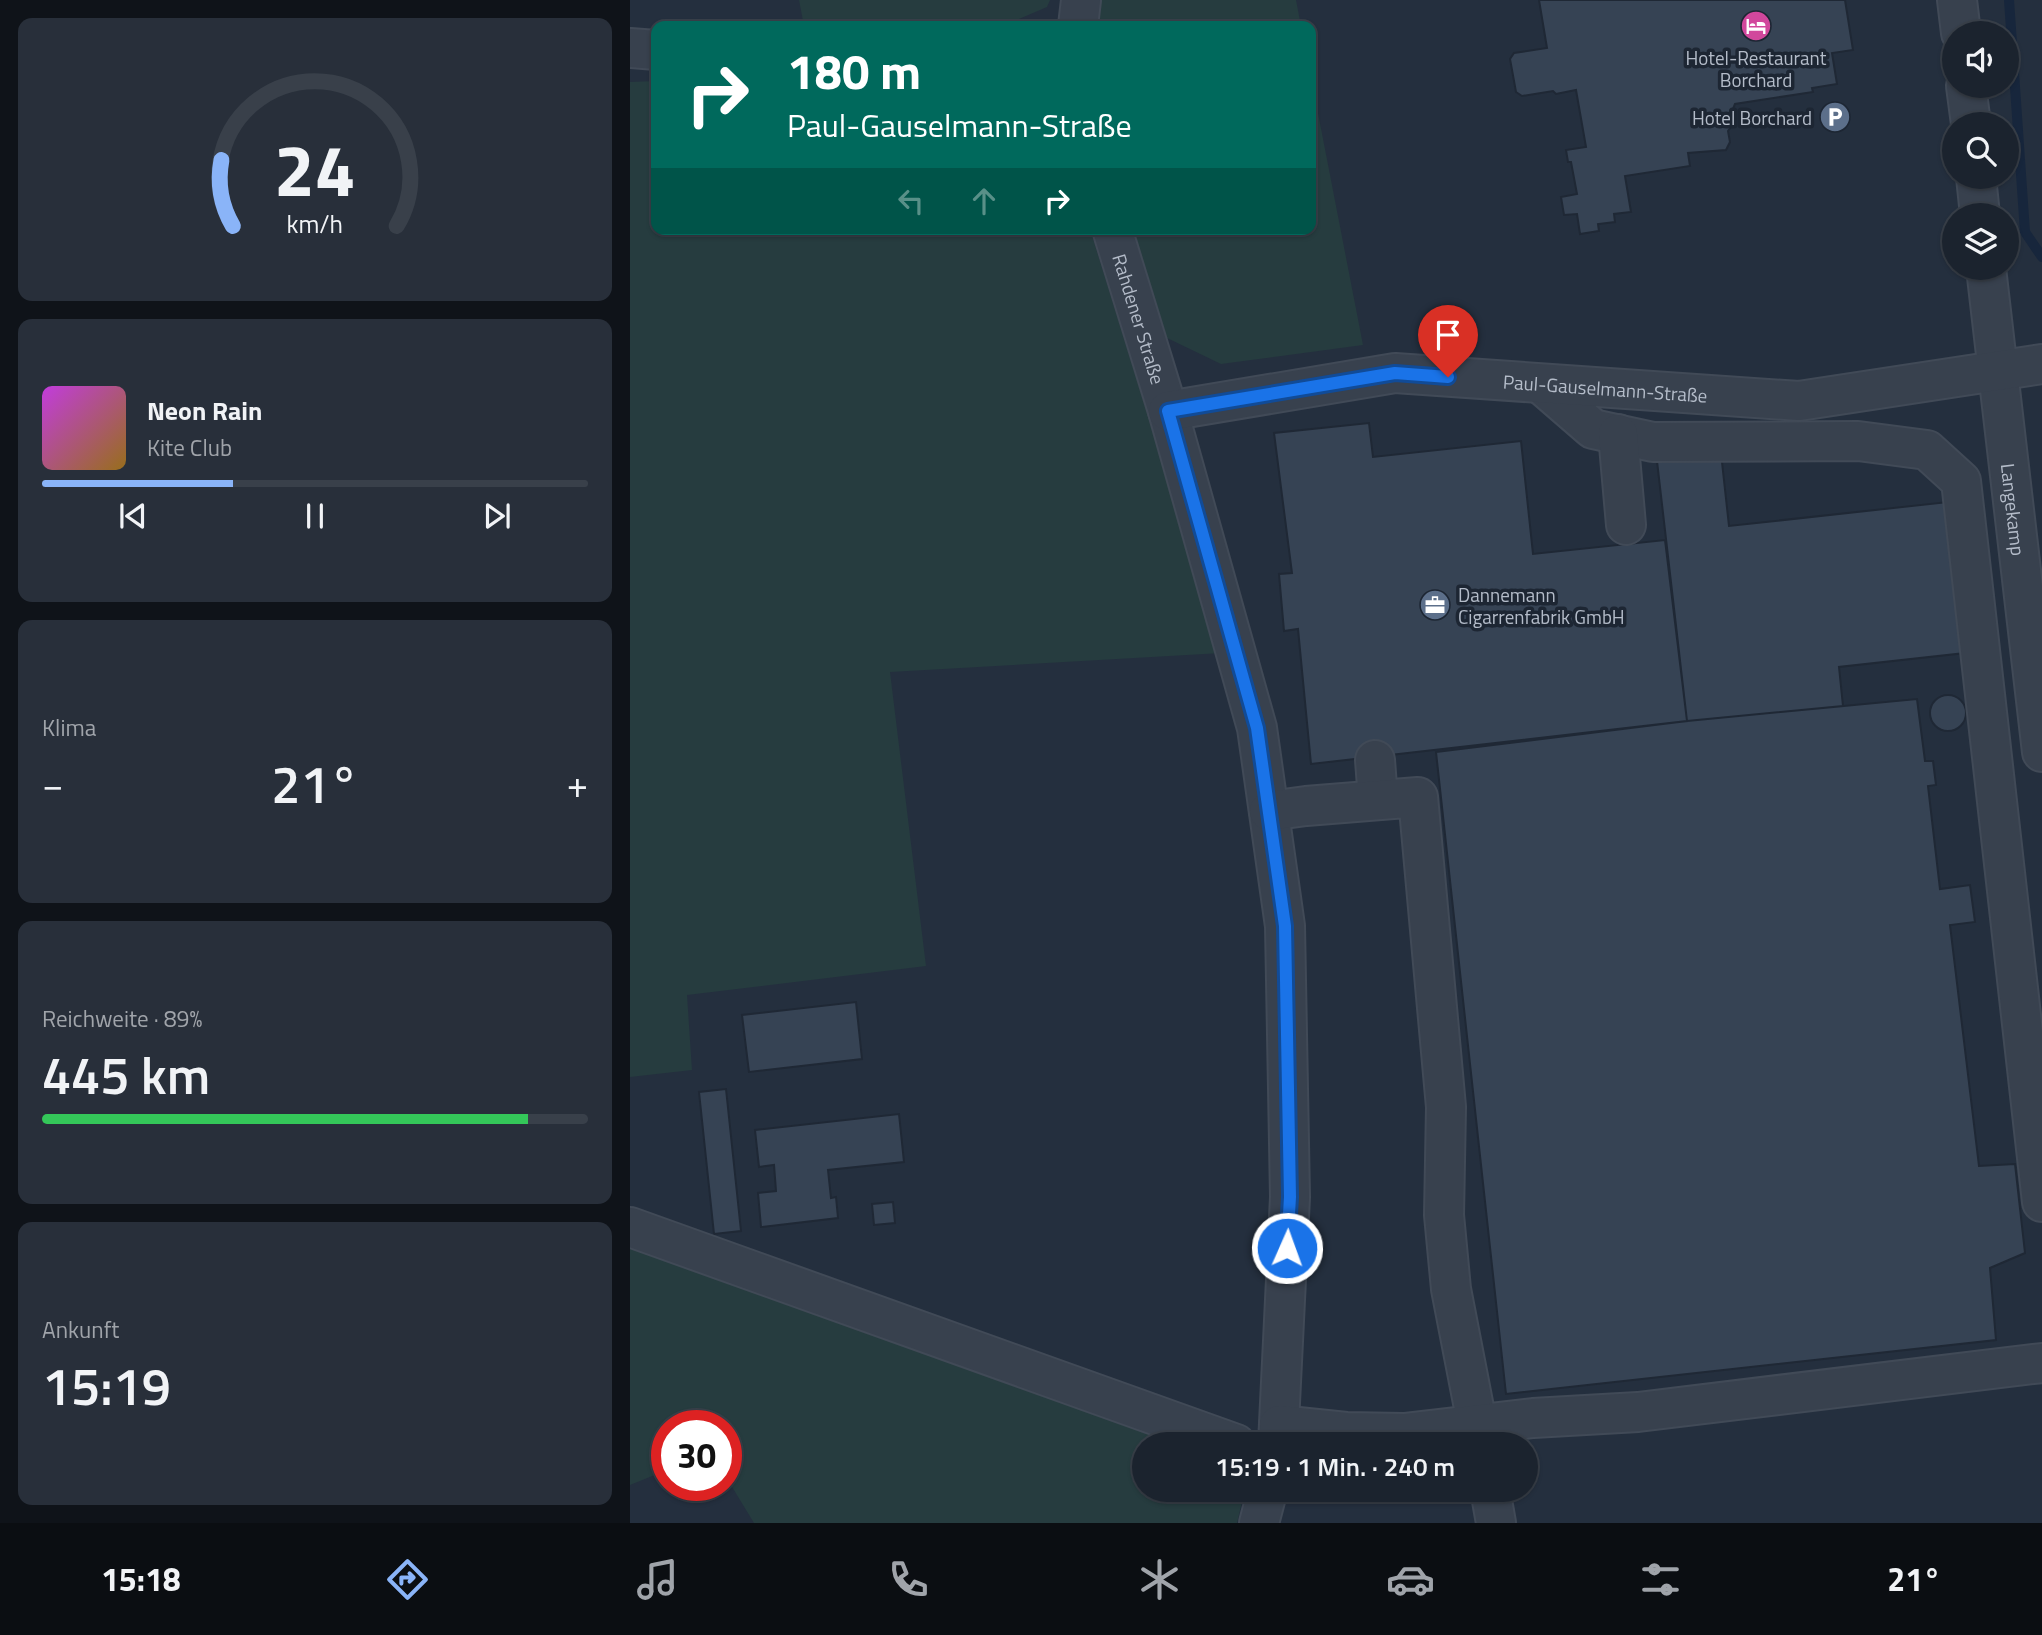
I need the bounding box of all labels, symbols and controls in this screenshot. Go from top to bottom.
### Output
hotel icon: Hotel-Restaurant Borchard [1739,9,1773,43]
map controls [1942,21,2019,280]
button: sound [1942,21,2019,98]
text: 180 m [787,33,921,108]
place label: Hotel-Restaurant Borchard [1686,43,1827,94]
icon: right [672,49,763,140]
parking icon: Hotel Borchard [1818,100,1852,134]
text: Paul-Gauselmann-Straße [787,101,1132,149]
place label: Hotel Borchard [1692,103,1812,132]
button: search [1942,112,2019,189]
text: 24 [274,114,356,224]
icon: left [892,182,930,220]
icon: ahead [965,182,1003,220]
icon: right [1038,182,1076,220]
button: layers [1942,203,2019,280]
text: km/h [287,204,343,242]
street label: Rahdener Straße [1106,250,1173,388]
pin [1418,305,1478,377]
icon: arrive [1429,316,1467,354]
street label: Paul-Gauselmann-Straße [1502,366,1708,409]
text: Neon Rain [147,391,262,430]
text: Kite Club [147,430,232,465]
street label: Langekamp [1994,462,2034,557]
icon: previous [114,497,152,535]
icon: pause [296,497,334,535]
icon: next [478,497,516,535]
place label: Dannemann Cigarrenfabrik GmbH [1458,580,1625,631]
office icon: Dannemann Cigarrenfabrik GmbH [1418,588,1452,622]
text: Klima [42,710,96,745]
text: 21° [271,744,359,823]
text: − [42,755,63,813]
text: + [567,755,588,813]
text: Reichweite · 89% [42,1001,202,1036]
text: 445 km [42,1035,210,1114]
position arrow [1250,1211,1324,1285]
text: Ankunft [42,1312,119,1347]
text: 15:19 [42,1346,171,1425]
speed limit sign: 30 [651,1410,742,1501]
text: 15:19 · 1 Min. · 240 m [1215,1447,1455,1486]
text: 15:18 [101,1555,181,1603]
icon: directions [383,1555,432,1604]
icon: music [633,1555,682,1604]
icon: phone [884,1555,933,1604]
icon: climate [1135,1555,1184,1604]
icon: car [1386,1555,1435,1604]
icon: filters [1636,1555,1685,1604]
text: 21° [1887,1555,1941,1603]

